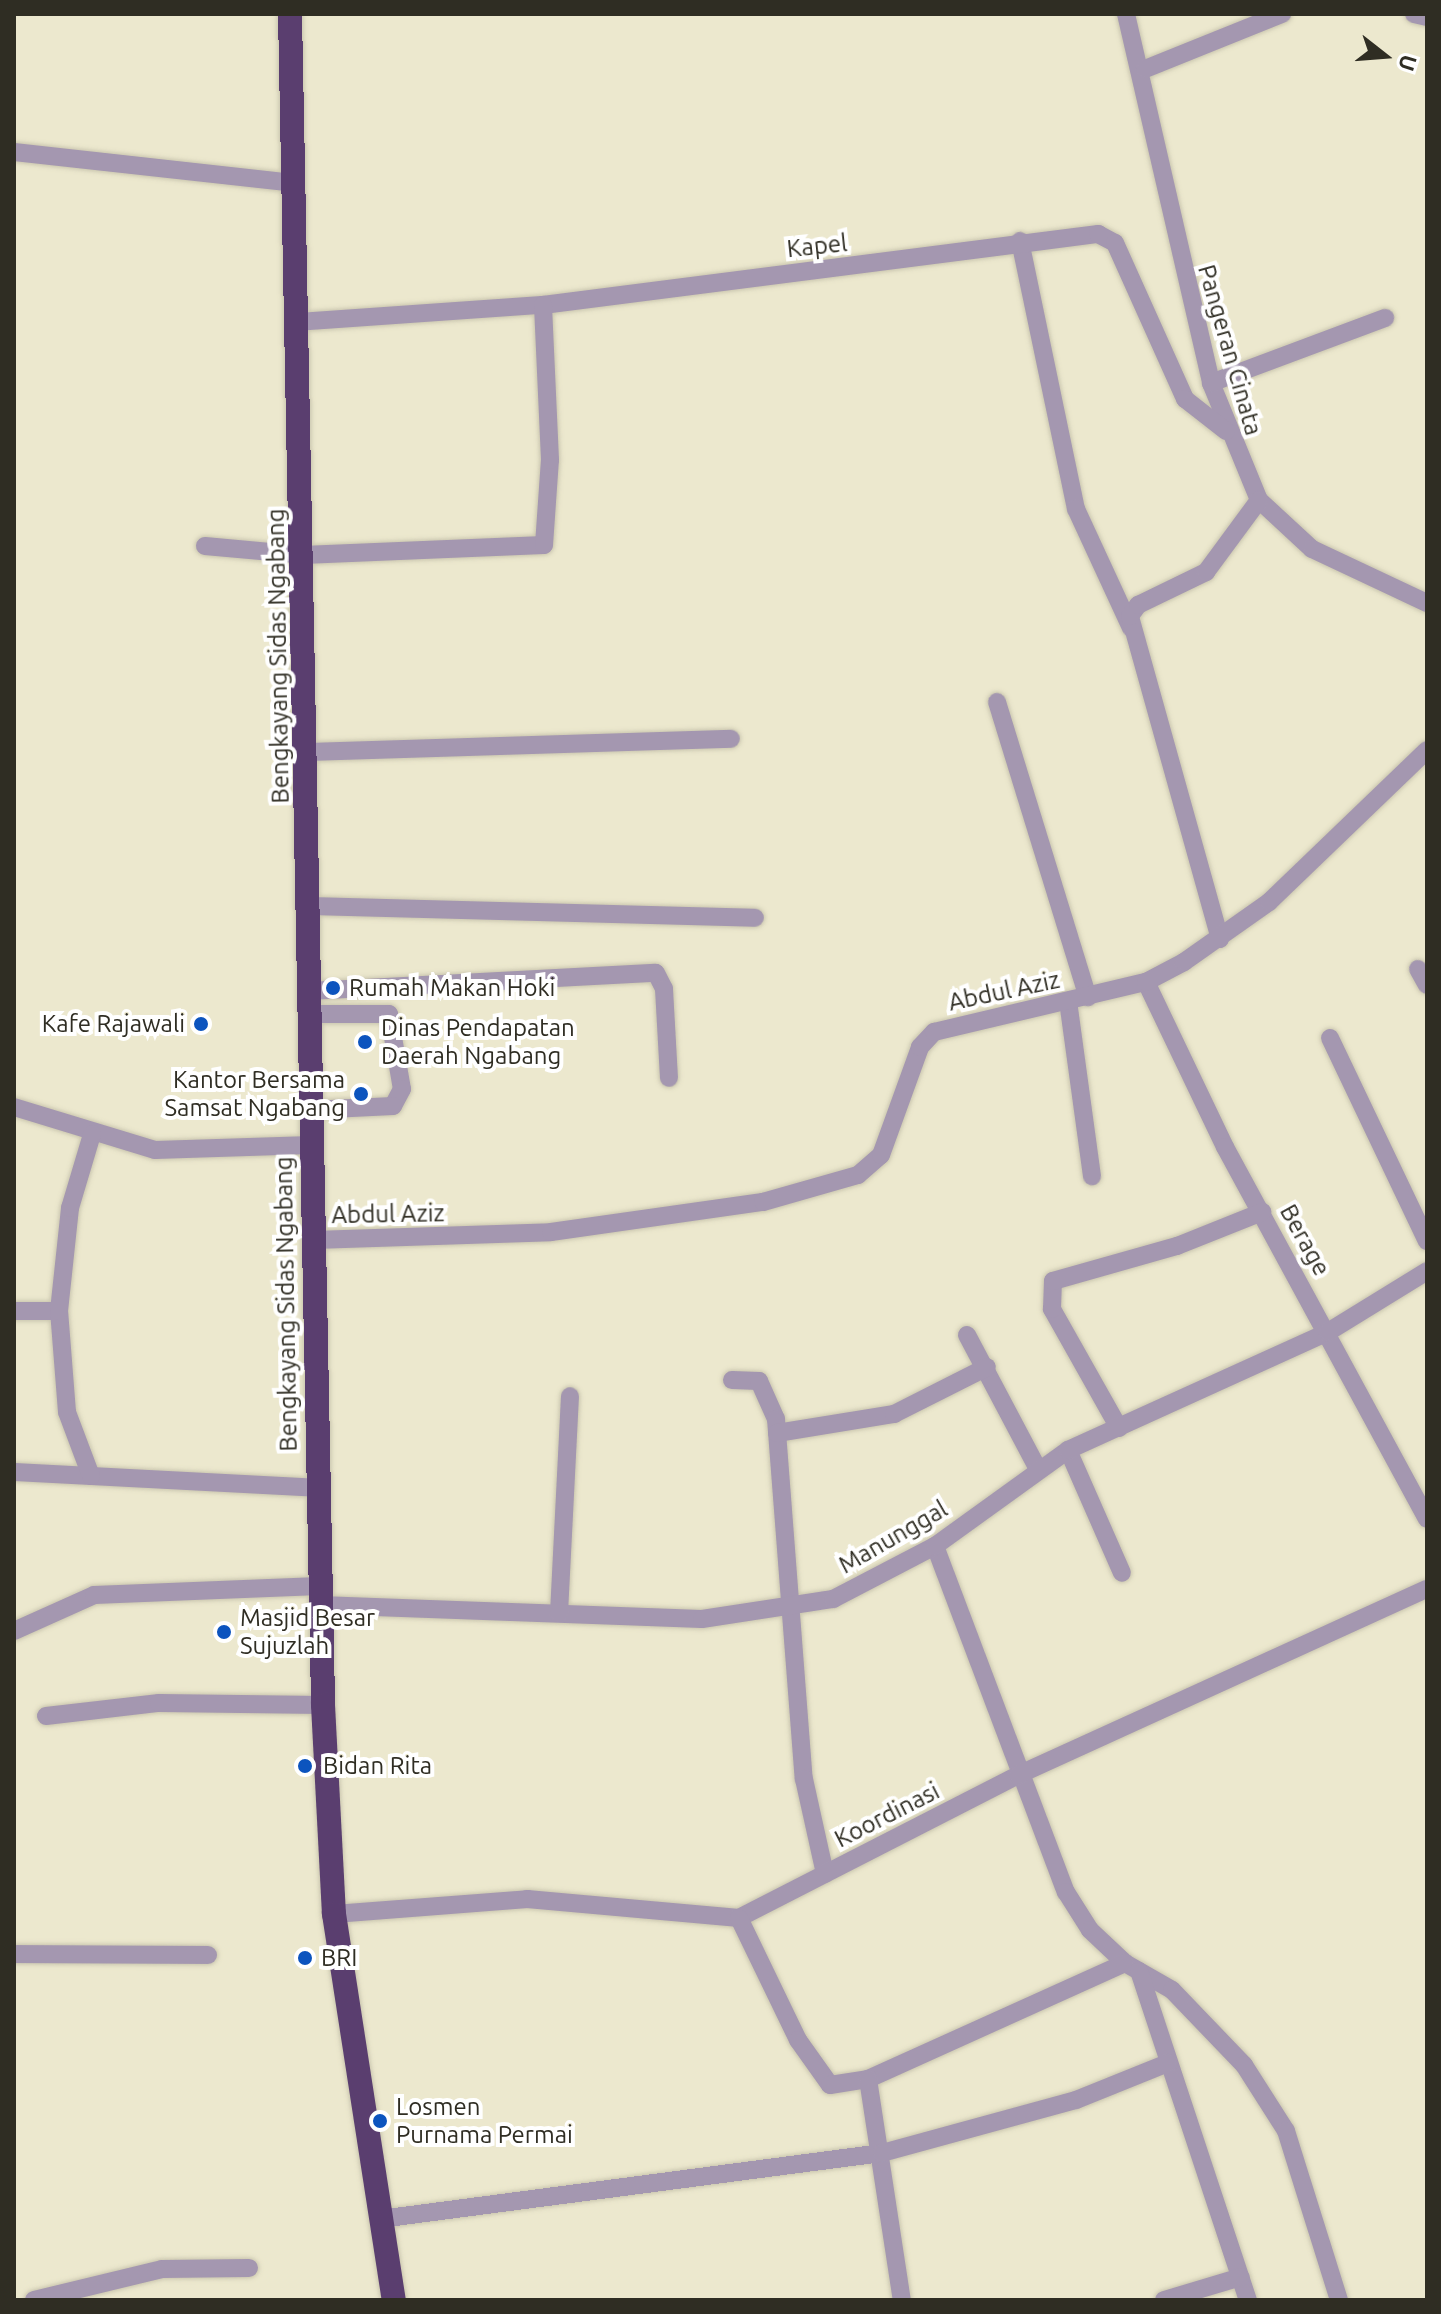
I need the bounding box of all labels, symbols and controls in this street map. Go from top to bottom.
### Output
north arrow [1345,16,1425,96]
text: U [1394,52,1423,74]
street label: Kapel [785,229,849,263]
street label: Pangeran Cinata [1192,261,1268,439]
street label: Bengkayang Sidas Ngabang [261,508,295,804]
street label: Abdul Aziz [946,965,1062,1017]
place label: Rumah Makan Hoki [349,974,555,1002]
marker: Rumah Makan Hoki [324,979,342,997]
place label: Kafe Rajawali [42,1010,185,1038]
place label: Dinas Pendapatan Daerah Ngabang [381,1014,575,1070]
marker: Kafe Rajawali [192,1015,210,1033]
marker: Dinas Pendapatan Daerah Ngabang [356,1033,374,1051]
place label: Kantor Bersama Samsat Ngabang [165,1066,345,1122]
marker: Kantor Bersama Samsat Ngabang [352,1085,370,1103]
street label: Bengkayang Sidas Ngabang [269,1156,303,1452]
street label: Abdul Aziz [331,1199,445,1229]
street label: Berage [1274,1199,1336,1281]
street label: Manunggal [834,1494,952,1580]
place label: Masjid Besar Sujuzlah [240,1604,375,1660]
marker: Masjid Besar Sujuzlah [215,1623,233,1641]
place label: Bidan Rita [323,1752,432,1780]
marker: Bidan Rita [294,1755,316,1777]
street label: Koordinasi [830,1776,944,1854]
place label: BRI [321,1944,357,1972]
marker: BRI [296,1949,314,1967]
place label: Losmen Purnama Permai [396,2093,573,2149]
marker: Losmen Purnama Permai [371,2112,389,2130]

